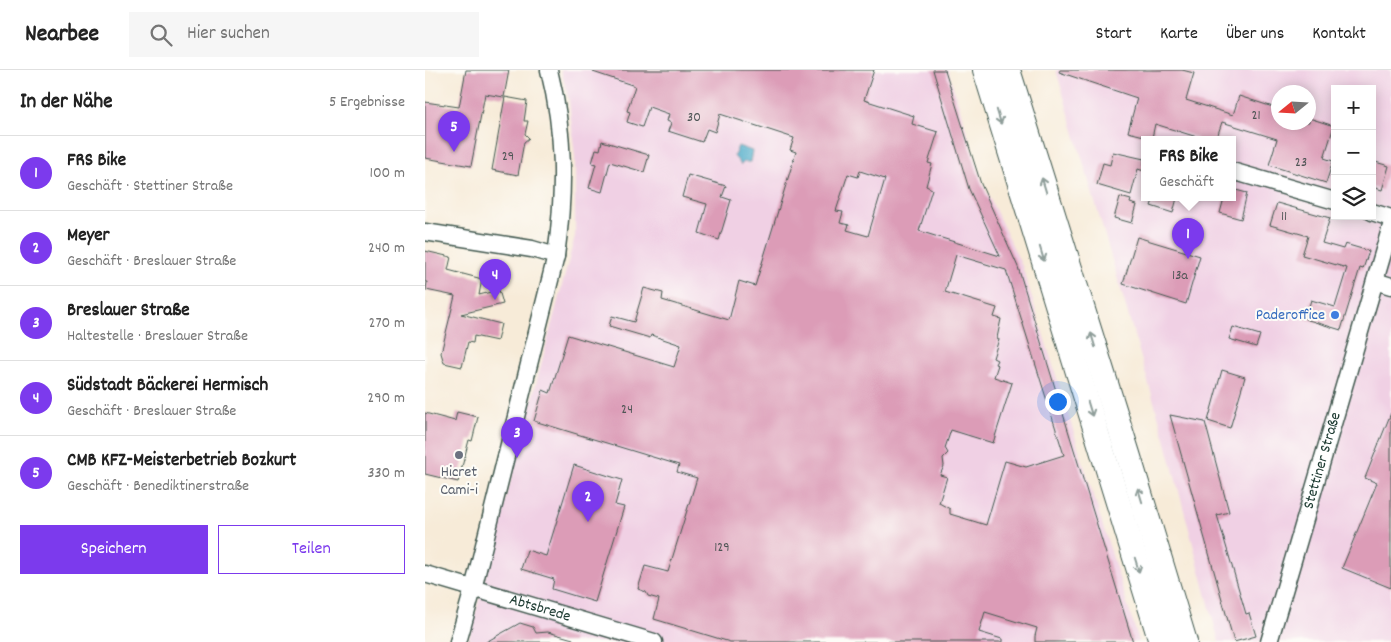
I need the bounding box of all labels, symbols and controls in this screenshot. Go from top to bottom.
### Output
search box [129,12,479,57]
text: Nearbee [25,18,99,52]
icon: search [147,21,175,49]
text: Hier suchen [187,21,270,48]
text: Start [1096,22,1132,47]
text: Karte [1160,22,1198,47]
text: Über uns [1226,22,1284,47]
text: Kontakt [1312,22,1366,47]
north arrow [1271,85,1316,130]
map controls [1331,85,1376,220]
button: + [1331,85,1376,130]
text: In der Nähe [20,88,112,118]
text: 5 Ergebnisse [329,91,405,114]
house number: 21 [1251,106,1261,126]
house number: 30 [687,108,701,128]
one-way arrow [995,108,1005,124]
pin: 5 [438,111,470,152]
button: − [1331,130,1376,175]
popup [1141,136,1236,201]
text: FRS Bike [1159,144,1218,171]
house number: 29 [502,147,514,167]
text: FRS Bike [67,148,126,175]
house number: 23 [1295,153,1307,173]
text: 1 [34,162,38,185]
text: 100 m [369,162,405,185]
text: Geschäft [1159,171,1214,194]
text: Geschäft · Stettiner Straße [67,175,233,198]
button: layers [1331,175,1376,220]
one-way arrow [1039,177,1049,193]
house number: 11 [1281,207,1287,227]
pin: 1 [1172,218,1204,259]
text: Meyer [67,223,110,250]
text: 2 [33,237,40,260]
text: 240 m [368,237,405,260]
one-way arrow [1038,246,1047,261]
text: Geschäft · Breslauer Straße [67,250,236,273]
pin: 4 [479,259,511,300]
house number: 13a [1172,266,1188,286]
text: Breslauer Straße [67,298,190,325]
place label: Paderoffice [1256,304,1325,327]
marker: Paderoffice [1329,309,1341,321]
text: 3 [32,312,40,335]
text: 270 m [369,312,405,335]
text: Haltestelle · Breslauer Straße [67,325,248,348]
one-way arrow [1087,333,1097,349]
text: Südstadt Bäckerei Hermisch [67,373,268,400]
text: 4 [33,387,39,410]
text: 290 m [367,387,405,410]
your location [1045,389,1071,415]
text: Geschäft · Breslauer Straße [67,400,236,423]
house number: 24 [621,400,633,420]
one-way arrow [1085,401,1095,417]
street label: Stettiner Straße [1297,409,1347,512]
pin: 3 [501,417,533,458]
text: CMB KFZ-Meisterbetrieb Bozkurt [67,448,296,475]
marker: Hicret Cami-i [453,449,465,461]
place label: Hicret Cami-i [440,461,478,502]
text: 5 [32,462,40,485]
text: 330 m [367,462,405,485]
text: Geschäft · Benediktinerstraße [67,475,249,498]
pin: 2 [572,481,604,522]
one-way arrow [1135,487,1145,503]
button: Speichern [20,525,208,574]
button: Teilen [218,525,405,574]
house number: 129 [714,538,730,558]
one-way arrow [1133,556,1143,572]
street label: Abtsbrede [507,588,573,628]

